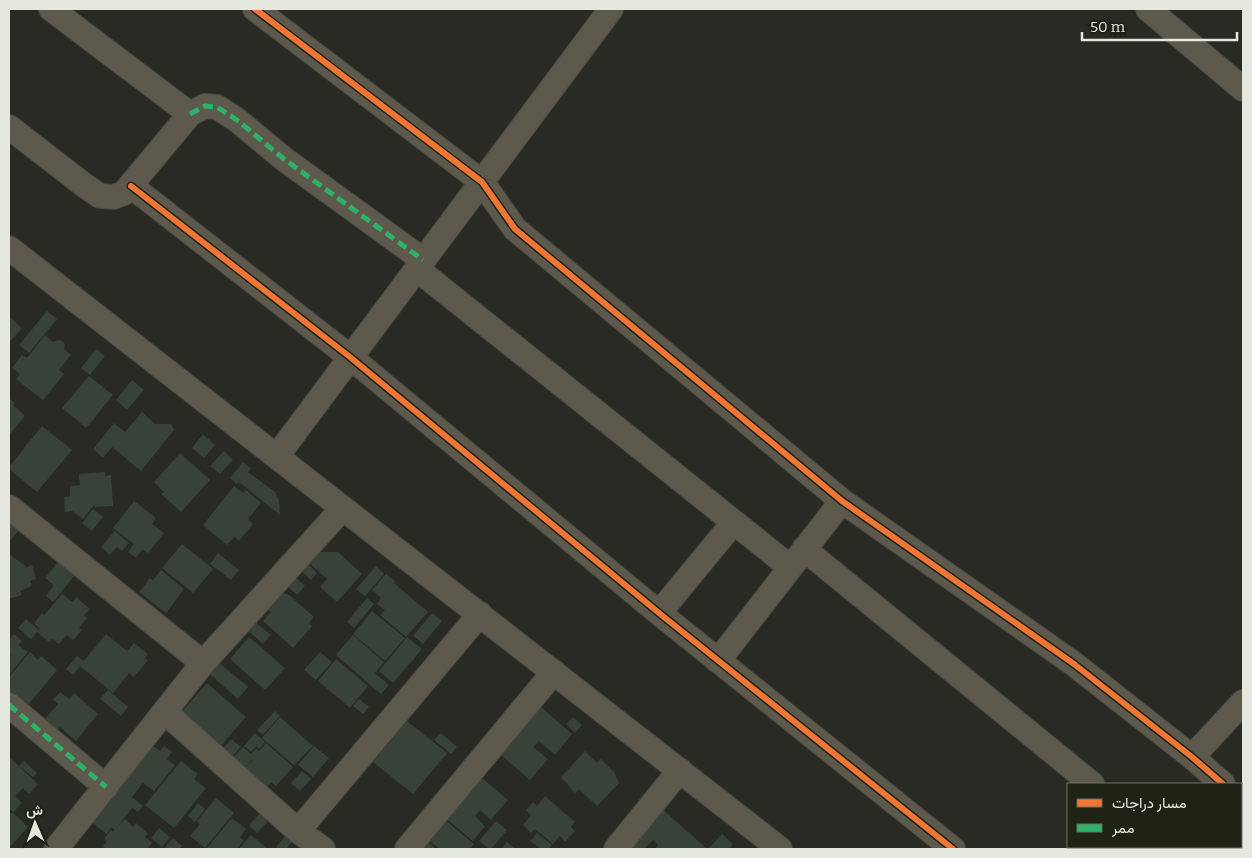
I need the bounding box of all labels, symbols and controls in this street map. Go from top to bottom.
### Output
scale bar [1082,10,1237,42]
text: 50 m [1090,18,1126,36]
legend [1067,783,1242,848]
text: مسار دراجات [1112,794,1187,812]
north arrow [10,798,60,848]
text: ش [26,802,43,819]
text: ممر [1111,819,1134,837]

